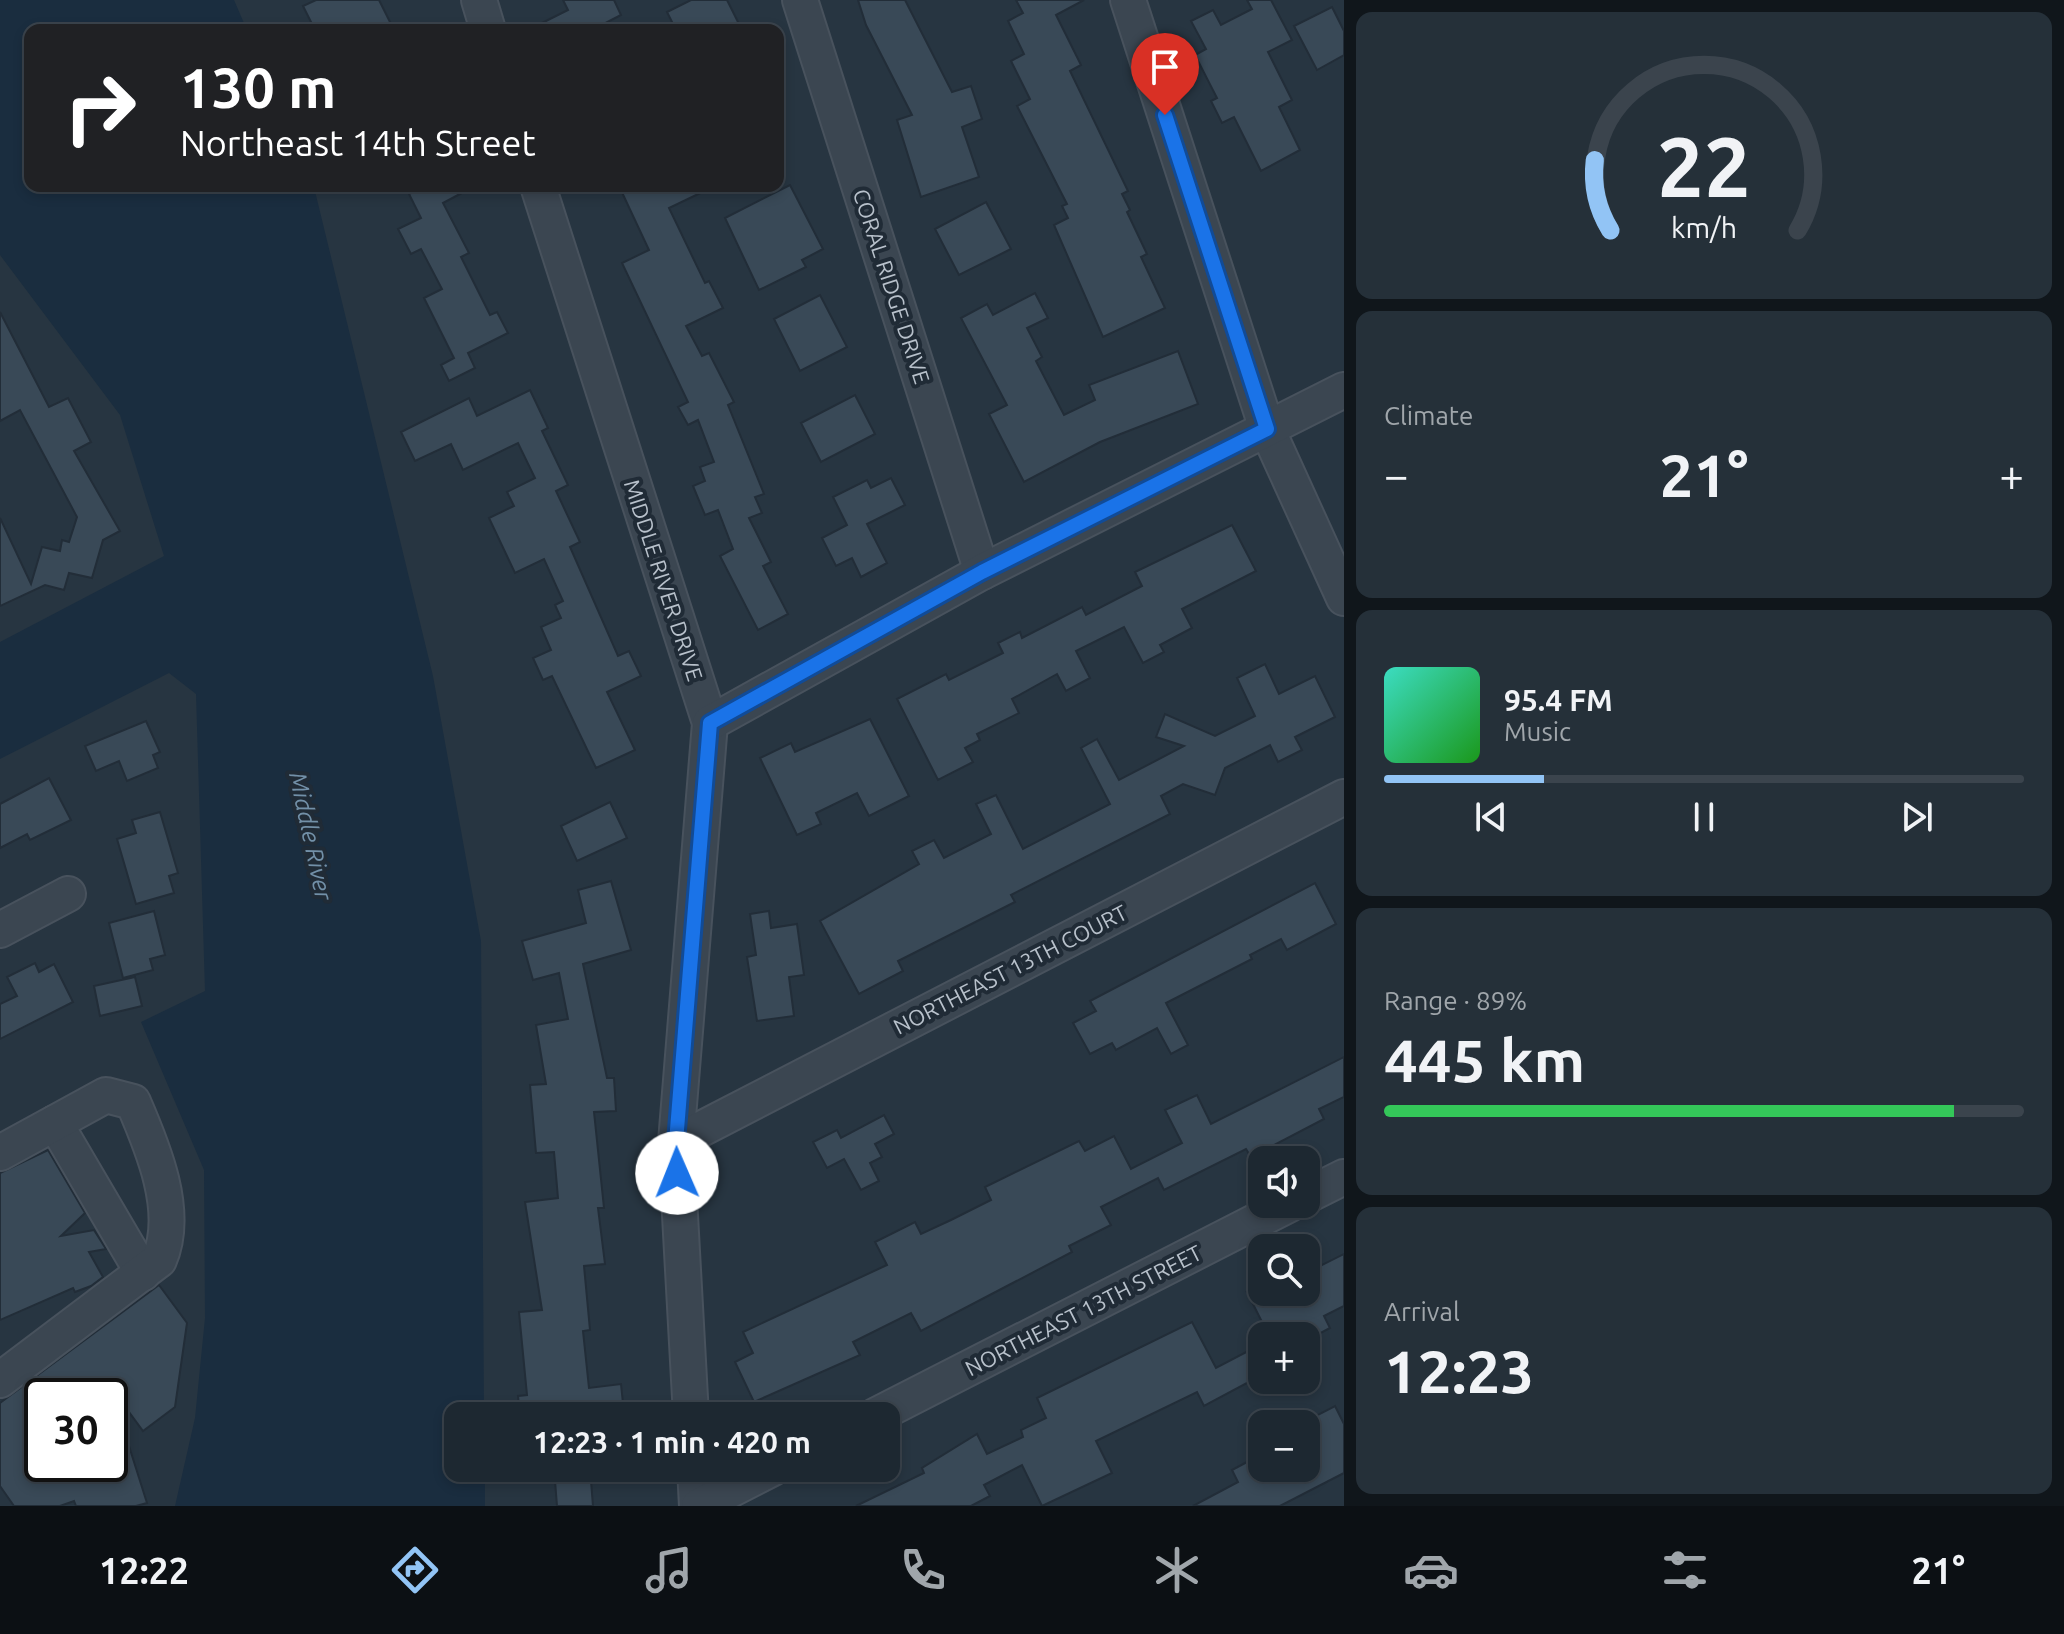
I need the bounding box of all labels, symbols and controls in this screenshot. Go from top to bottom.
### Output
pin [1131,33,1199,115]
icon: arrive [1143,45,1187,89]
icon: right [48,56,152,160]
text: 130 m [180,56,336,119]
text: 22 [1657,119,1751,213]
text: Northeast 14th Street [180,122,536,163]
street label: CORAL RIDGE DRIVE [849,185,935,387]
text: km/h [1671,212,1737,244]
text: Climate [1384,401,1473,430]
text: 21° [1660,441,1748,508]
text: − [1384,450,1409,499]
text: + [1999,450,2024,499]
street label: MIDDLE RIVER DRIVE [620,476,708,684]
text: 95.4 FM [1504,683,1613,717]
text: Music [1504,717,1571,746]
water label: Middle River [284,769,338,903]
icon: previous [1469,795,1513,839]
icon: pause [1682,795,1726,839]
icon: next [1895,795,1939,839]
street label: NORTHEAST 13TH COURT [889,899,1131,1039]
text: Range · 89% [1384,986,1527,1015]
text: 445 km [1384,1026,1585,1093]
position arrow [635,1131,719,1215]
map controls [1248,1146,1320,1482]
button: sound [1248,1146,1320,1218]
button: search [1248,1234,1320,1306]
street label: NORTHEAST 13TH STREET [961,1239,1205,1381]
text: Arrival [1384,1297,1460,1326]
button: + [1248,1322,1320,1394]
text: 12:23 [1384,1337,1534,1404]
speed limit sign: 30 [24,1378,128,1482]
button: − [1248,1410,1320,1482]
text: 12:23 · 1 min · 420 m [533,1425,811,1459]
icon: directions [387,1542,443,1598]
icon: music [641,1542,697,1598]
icon: phone [895,1542,951,1598]
icon: climate [1149,1542,1205,1598]
icon: car [1403,1542,1459,1598]
icon: filters [1657,1542,1713,1598]
text: 12:22 [99,1550,189,1591]
text: 21° [1912,1550,1965,1591]

